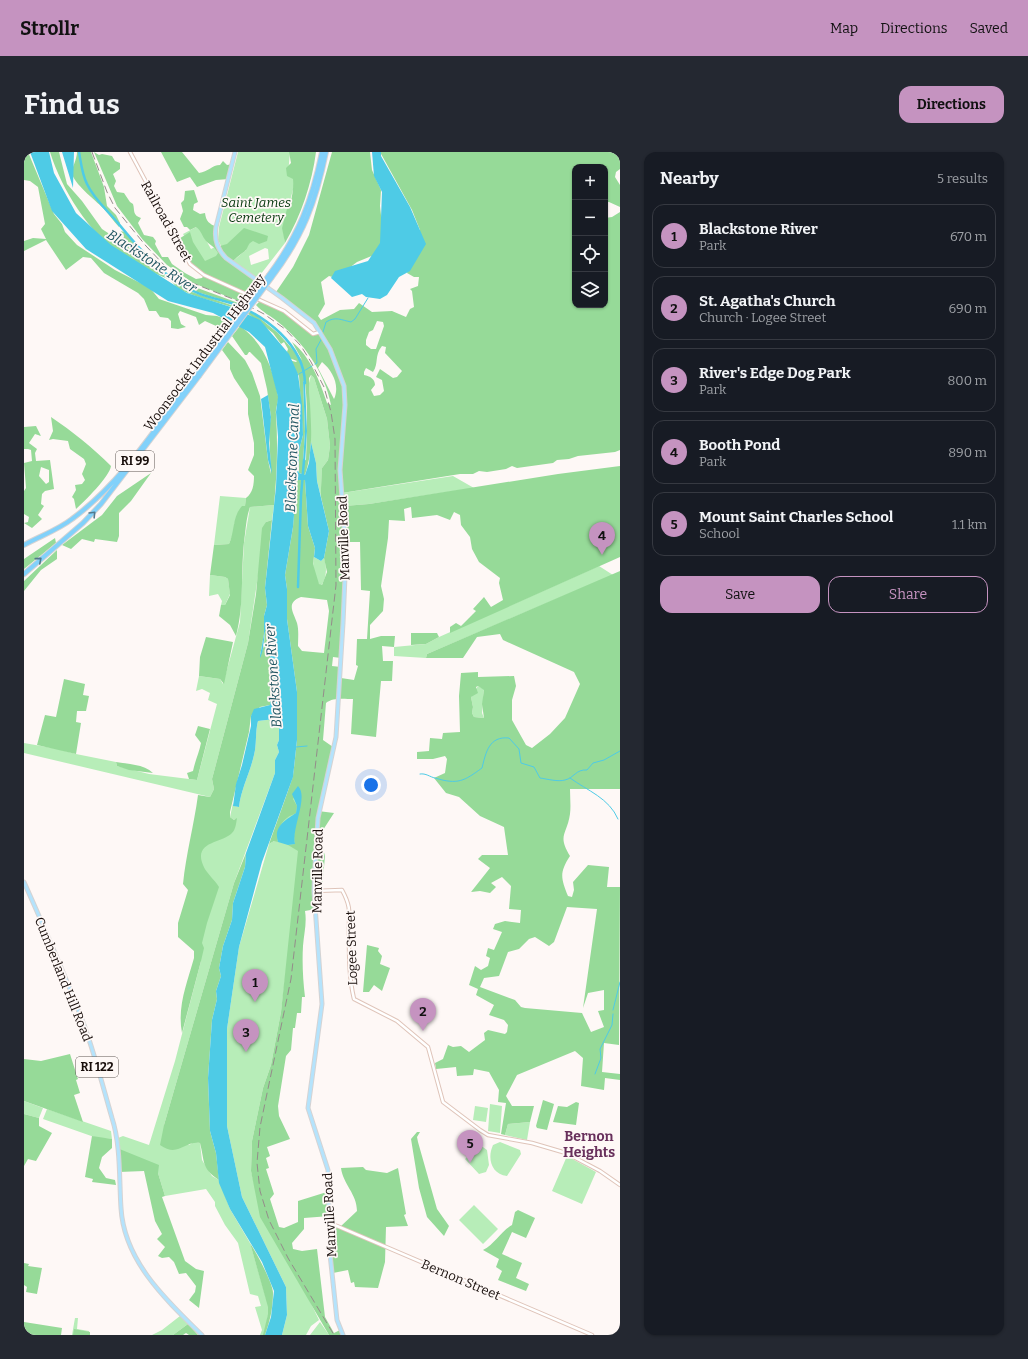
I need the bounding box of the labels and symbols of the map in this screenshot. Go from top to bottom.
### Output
street label: Railroad Street [138,178,195,265]
park label: Saint James Cemetery [221,195,291,225]
water label: Blackstone River [104,226,201,298]
street label: Woonsocket Industrial Highway [141,271,268,433]
water label: Blackstone Canal [282,403,303,513]
road number: RI 99 [116,451,154,471]
street label: Manville Road [335,495,352,581]
one-way arrow [88,511,96,519]
pin: 4 [589,522,615,555]
one-way arrow [35,557,42,564]
water label: Blackstone River [261,622,286,728]
your location [361,775,381,795]
street label: Manville Road [309,828,326,914]
street label: Logee Street [343,910,360,986]
street label: Cumberland Hill Road [32,915,95,1044]
pin: 1 [242,969,268,1002]
pin: 2 [410,998,436,1031]
pin: 3 [233,1019,259,1052]
road number: RI 122 [76,1057,118,1077]
district label: Bernon Heights [563,1128,615,1161]
pin: 5 [457,1130,483,1163]
street label: Manville Road [320,1172,339,1258]
street label: Bernon Street [419,1256,503,1303]

